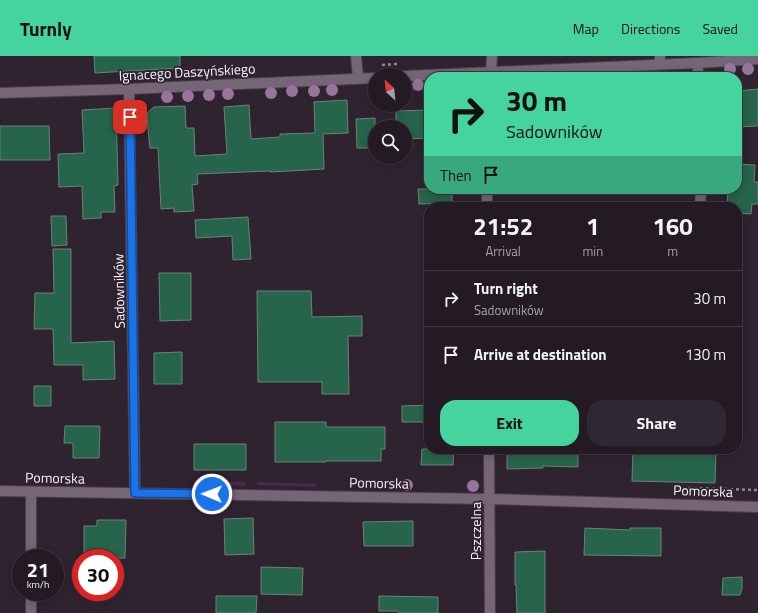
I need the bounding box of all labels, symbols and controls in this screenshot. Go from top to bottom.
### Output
text: Turnly [20,14,72,43]
text: Map [573,18,599,39]
text: Directions [621,18,680,39]
text: Saved [702,18,738,39]
street label: Ignacego Daszyńskiego [118,57,256,86]
north arrow [368,68,412,112]
map controls [368,68,412,164]
text: 30 m [506,79,567,122]
icon: right [440,88,492,140]
pin [113,100,147,134]
icon: arrive [119,106,141,128]
text: Sadowników [506,118,603,145]
button: search [368,120,412,164]
text: Then [440,164,472,187]
icon: arrive [480,164,502,186]
text: 21:52 [473,208,533,244]
text: 1 [586,208,600,244]
text: 160 [652,208,693,244]
text: Arrival [486,241,521,261]
text: min [582,241,603,261]
text: m [667,241,678,261]
street label: Sadowników [107,253,130,329]
text: Turn right [474,277,538,300]
text: 30 m [693,287,726,310]
icon: right [440,288,462,310]
text: Sadowników [474,300,544,320]
text: Arrive at destination [474,343,607,366]
text: 130 m [685,343,726,366]
icon: arrive [440,344,462,366]
button: Exit [440,400,579,446]
button: Share [587,400,726,446]
street label: Pomorska [25,466,85,489]
street label: Pomorska [349,471,409,494]
position arrow [191,473,233,515]
street label: Pomorska [673,479,733,502]
street label: Pszczelna [465,502,486,560]
speed limit sign: 30 [72,549,124,601]
text: 21 [27,554,49,585]
text: km/h [27,577,49,592]

